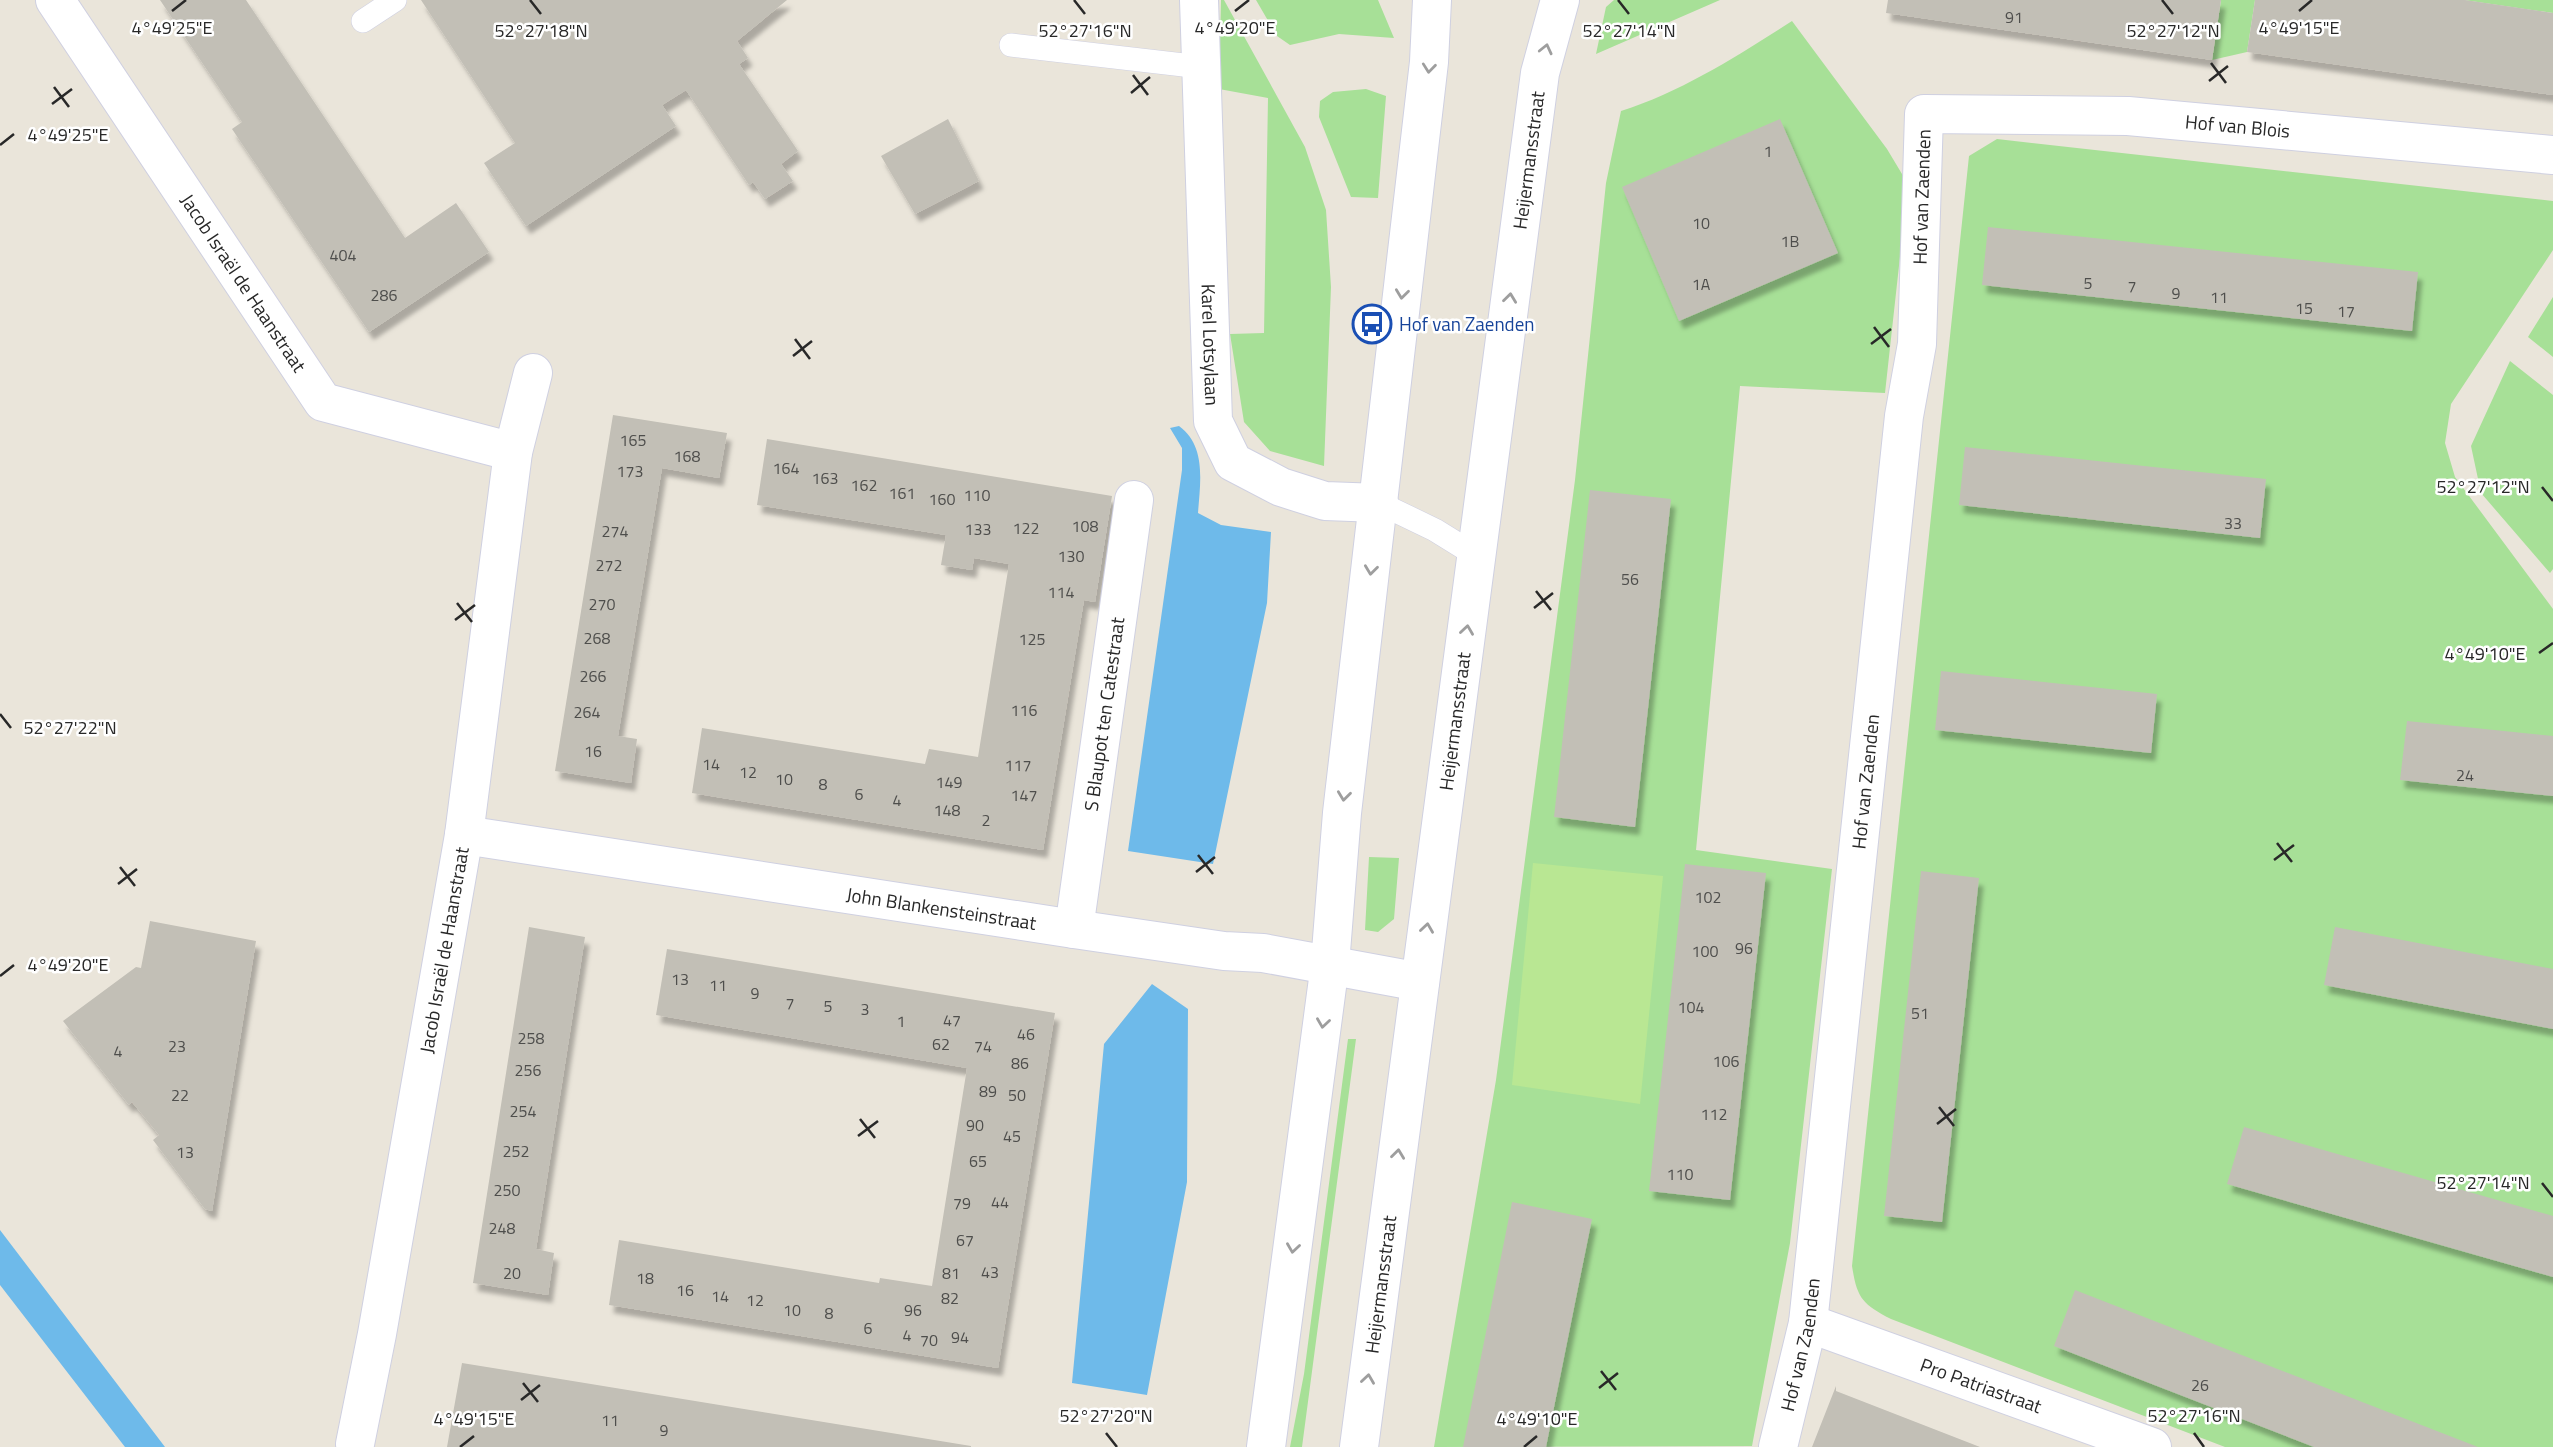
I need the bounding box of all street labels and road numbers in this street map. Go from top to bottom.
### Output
street label: Heijermansstraat [1505,89,1552,231]
street label: Hof van Blois [2184,106,2292,145]
street label: Hof van Zaenden [1904,129,1938,265]
street label: Jacob Israël de Haanstraat [174,188,314,378]
street label: Karel Lotsylaan [1194,283,1227,406]
street label: S Blaupot ten Catestraat [1076,615,1132,813]
street label: Heijermansstraat [1431,650,1478,792]
street label: Hof van Zaenden [1843,713,1886,850]
street label: Jacob Israël de Haanstraat [411,844,476,1055]
street label: John Blankensteinstraat [844,879,1039,937]
street label: Heijermansstraat [1356,1213,1403,1355]
street label: Hof van Zaenden [1772,1276,1827,1414]
street label: Pro Patriastraat [1916,1350,2046,1420]

